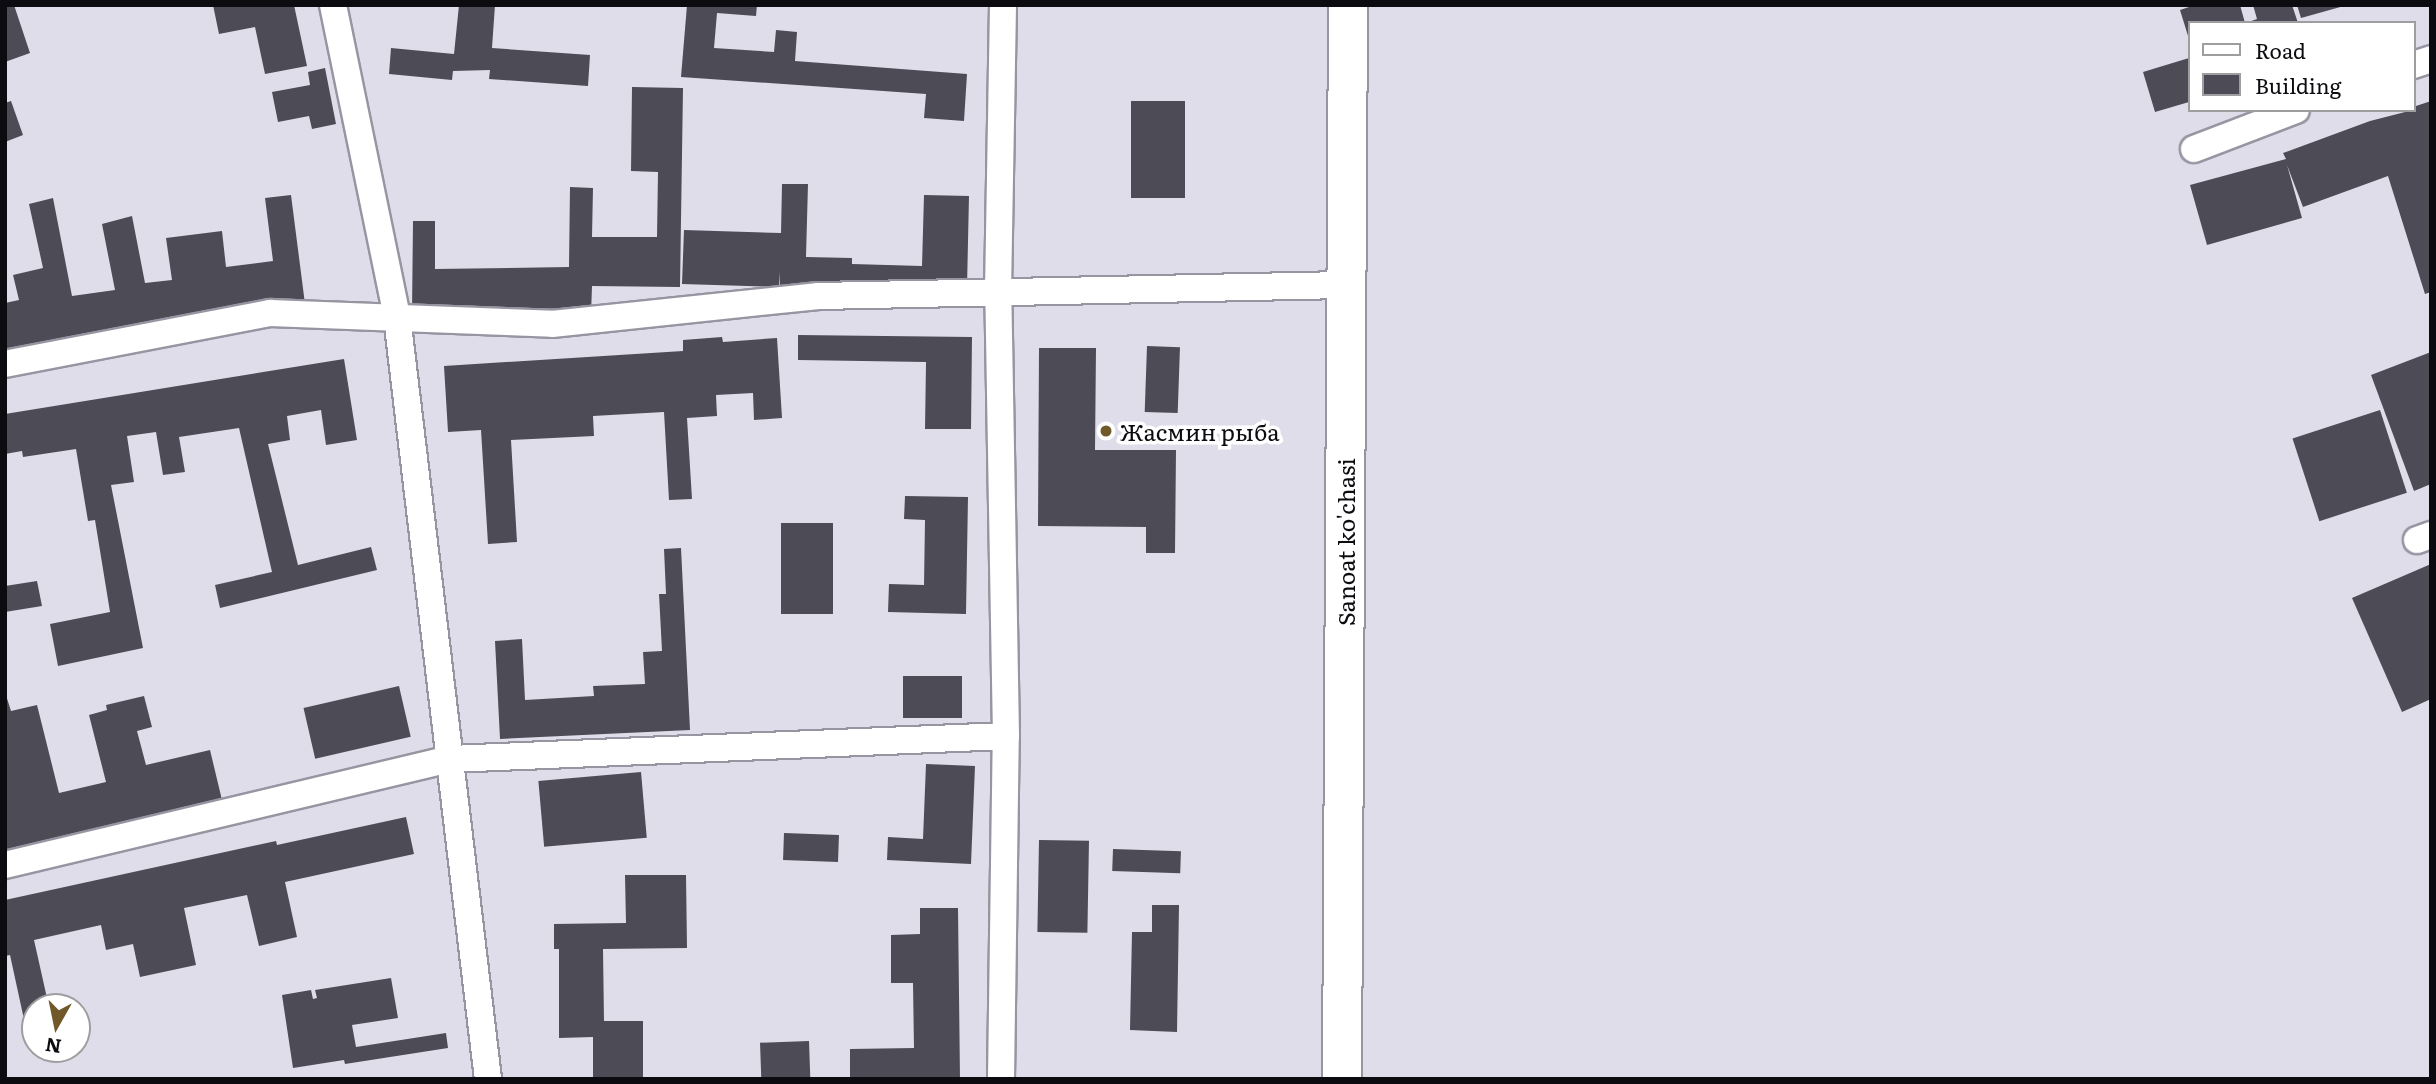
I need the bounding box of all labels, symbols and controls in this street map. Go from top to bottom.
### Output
legend [2188,21,2415,112]
text: Road [2255,34,2306,65]
text: Building [2255,69,2341,100]
place label: Жасмин рыба [1120,417,1280,445]
marker: Жасмин рыба [1098,423,1114,439]
street label: Sanoat ko'chasi [1331,458,1359,626]
north arrow [21,993,91,1063]
text: N [43,1032,63,1062]

